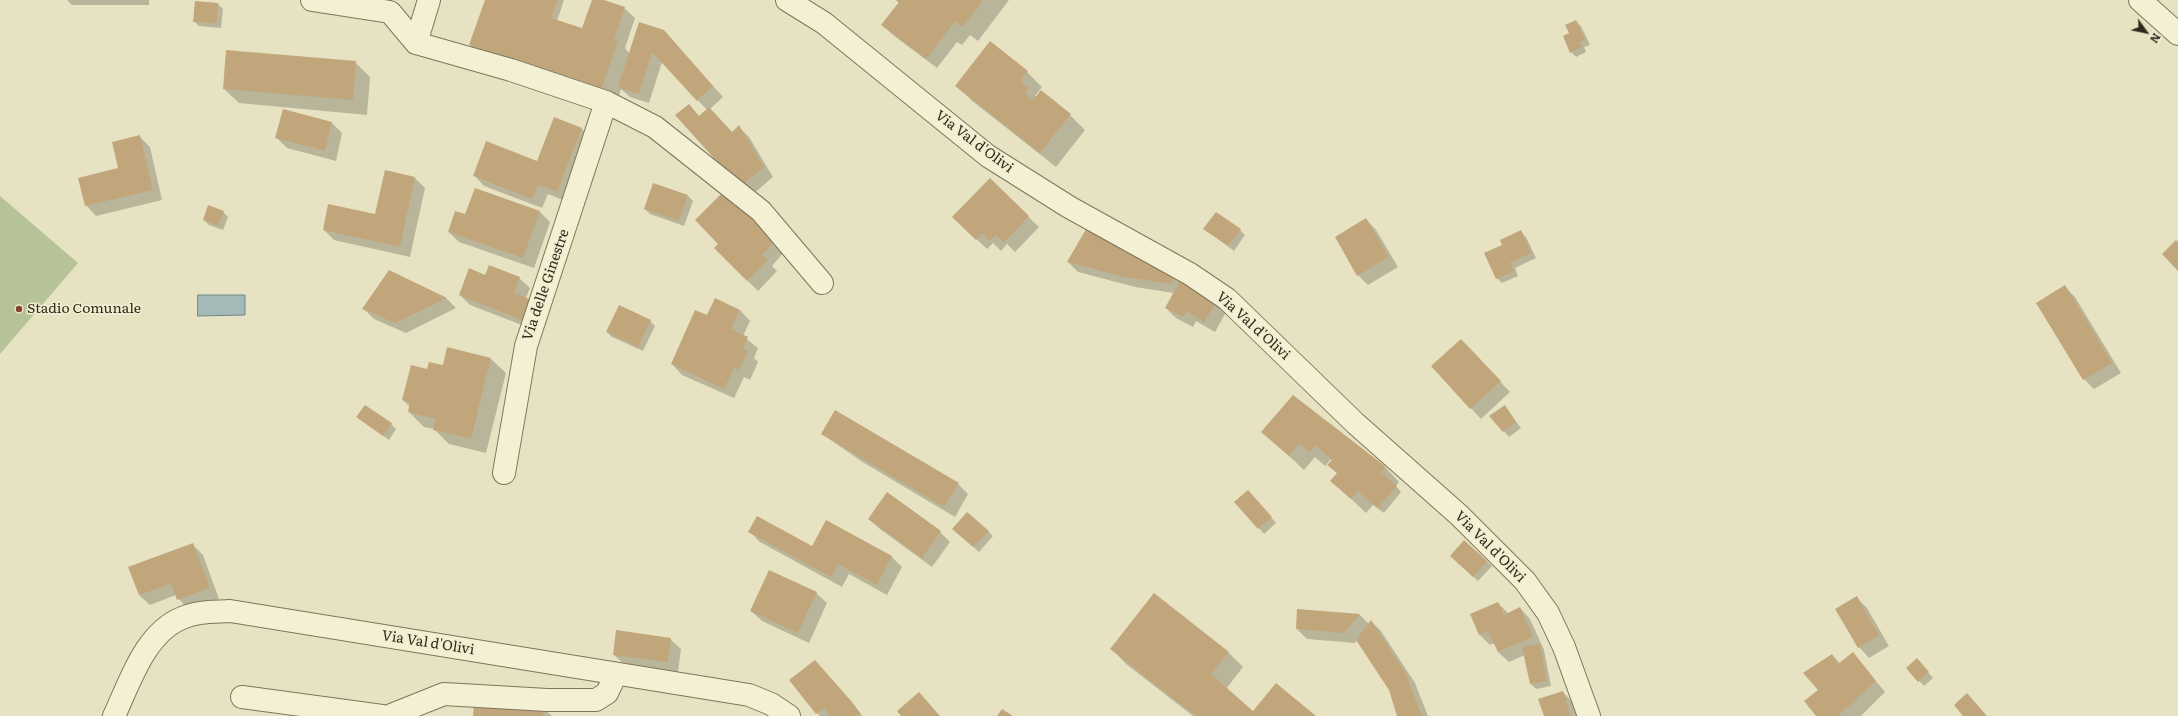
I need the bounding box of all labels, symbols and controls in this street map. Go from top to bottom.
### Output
north arrow [2126,12,2166,52]
text: N [2147,30,2165,47]
street label: Via Val d'Olivi [932,107,1016,177]
street label: Via delle Ginestre [519,227,573,343]
street label: Via Val d'Olivi [1213,288,1293,364]
place label: Stadio Comunale [27,301,141,317]
marker: Stadio Comunale [14,304,24,314]
street label: Via Val d'Olivi [1451,508,1529,586]
street label: Via Val d'Olivi [381,627,475,659]

